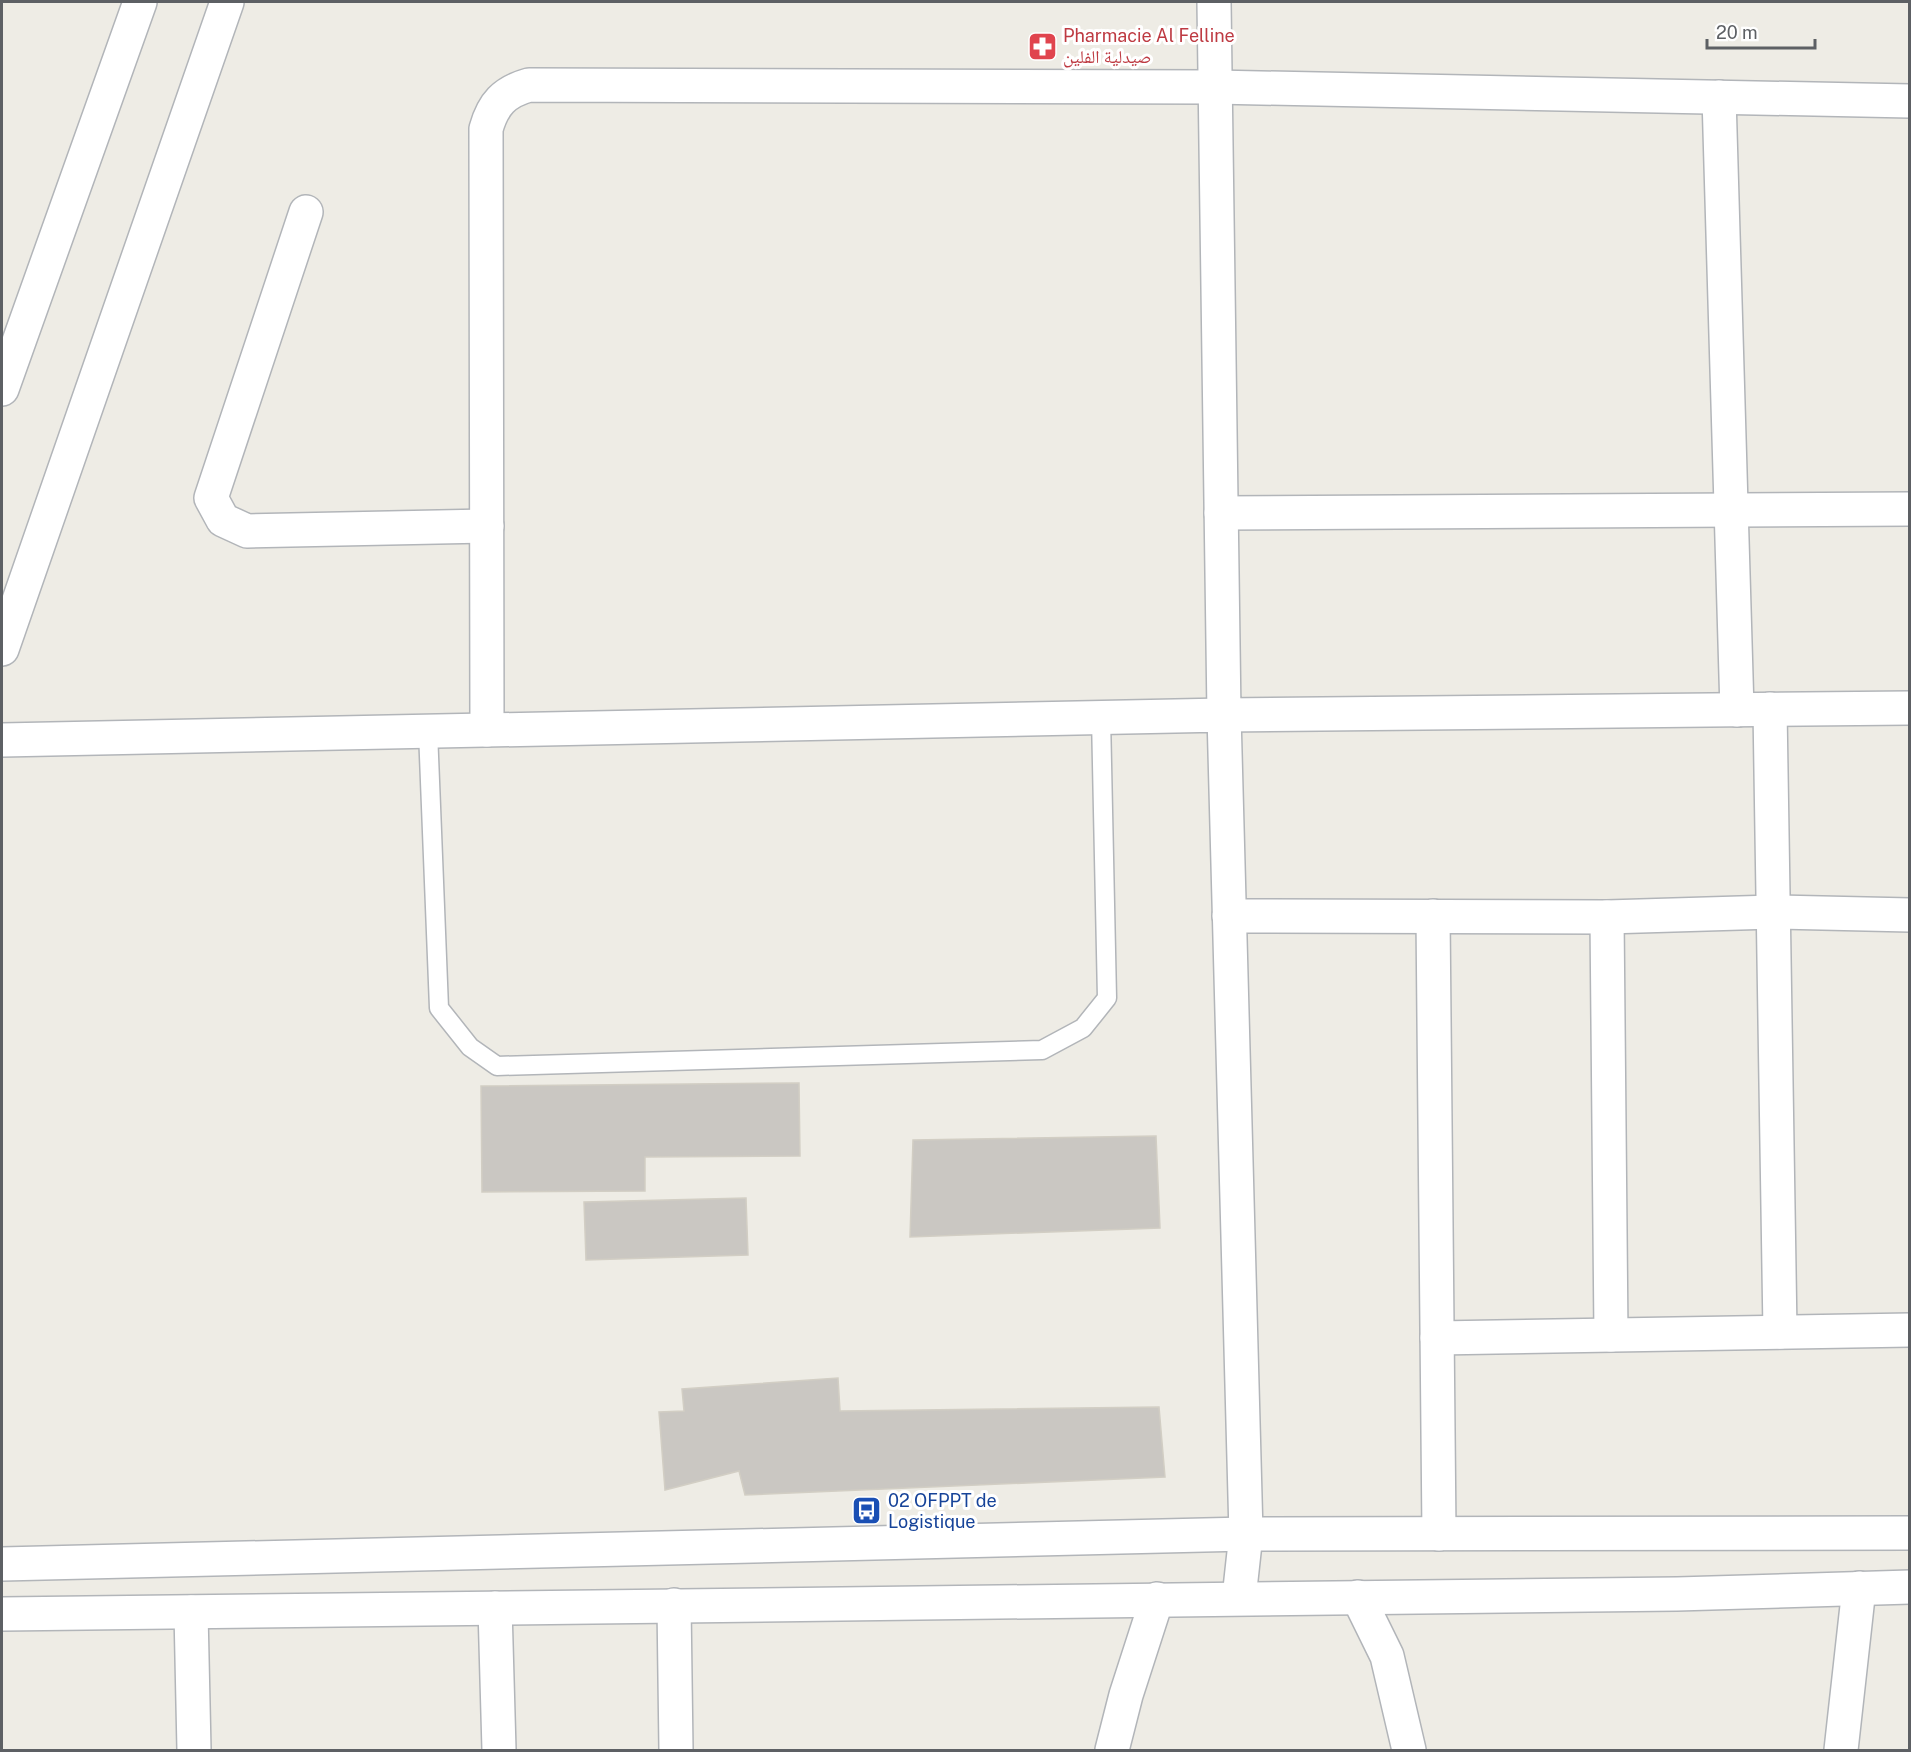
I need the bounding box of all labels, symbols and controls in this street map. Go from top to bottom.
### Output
scale bar [1707,12,1815,50]
text: 20 m [1716,22,1758,43]
place label: Pharmacie Al Felline صيدلية الفلين [1063,25,1235,68]
pharmacy icon: Pharmacie Al Felline صيدلية الفلين [1026,30,1058,62]
place label: 02 OFPPT de Logistique [888,1490,997,1532]
bus stop icon: 02 OFPPT de Logistique [851,1495,883,1527]

